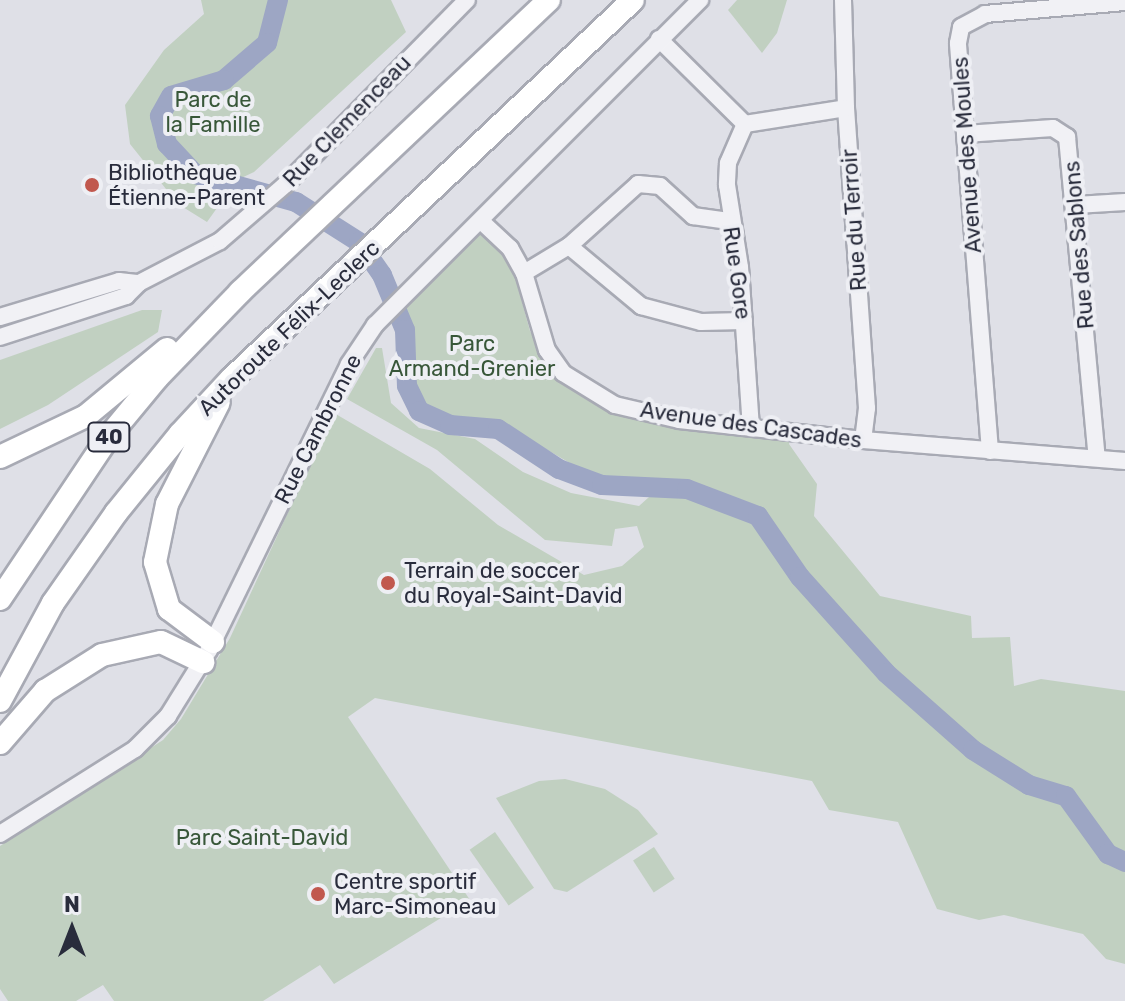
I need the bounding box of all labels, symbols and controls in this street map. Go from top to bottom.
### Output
street label: Rue Clemenceau [278,50,416,192]
street label: Avenue des Moules [947,56,987,254]
park label: Parc de la Famille [165,86,261,138]
street label: Rue du Terroir [836,148,872,292]
place label: Bibliothèque Étienne-Parent [108,159,265,210]
street label: Rue des Sablons [1058,160,1100,330]
marker: Bibliothèque Étienne-Parent [83,176,101,194]
street label: Rue Gore [717,225,757,321]
street label: Autoroute Félix-Leclerc [193,235,385,421]
park label: Parc Armand-Grenier [389,330,555,382]
street label: Rue Cambronne [269,350,367,508]
street label: Avenue des Cascades [639,396,863,454]
road number: 40 [87,421,131,453]
place label: Terrain de soccer du Royal-Saint-David [404,557,623,608]
marker: Terrain de soccer du Royal-Saint-David [379,574,397,592]
park label: Parc Saint-David [176,825,348,851]
place label: Centre sportif Marc-Simoneau [334,868,496,920]
marker: Centre sportif Marc-Simoneau [309,885,327,903]
north arrow [32,889,112,969]
text: N [64,891,80,918]

